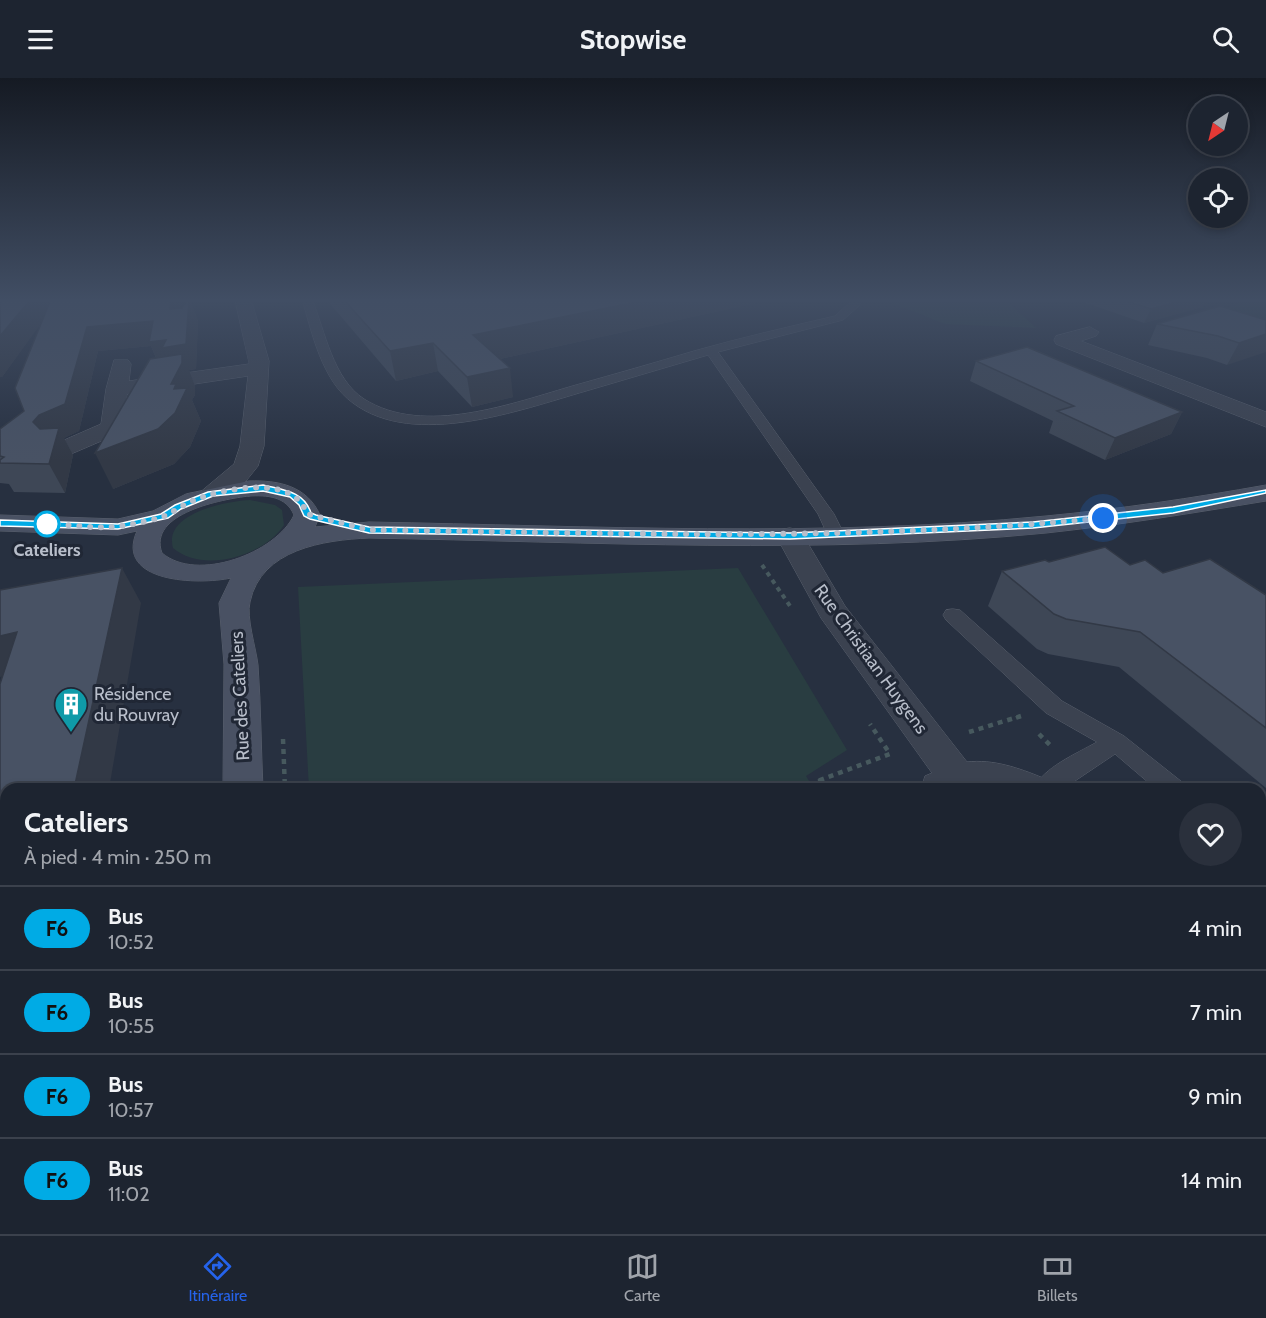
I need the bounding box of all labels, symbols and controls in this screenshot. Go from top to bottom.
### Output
icon: menu [24,23,57,56]
text: Stopwise [580,23,686,56]
icon: search [1209,23,1242,56]
north arrow [1188,96,1248,156]
map controls [1188,96,1248,228]
button: locate [1188,168,1248,228]
your location [1088,503,1118,533]
marker: Cateliers [34,511,60,537]
place label: Cateliers [13,539,81,561]
street label: Rue Christiaan Huygens [809,580,933,738]
street label: Rue des Cateliers [226,631,254,761]
place label: Résidence du Rouvray [94,683,179,726]
building icon: Résidence du Rouvray [53,686,89,733]
button: heart [1179,803,1242,866]
text: Cateliers [24,805,128,839]
text: À pied · 4 min · 250 m [24,845,211,869]
text: Bus [108,903,143,930]
text: 4 min [1188,915,1242,942]
text: F6 [46,916,68,941]
text: 10:52 [108,930,154,954]
text: Bus [108,987,143,1014]
text: 7 min [1190,999,1242,1026]
text: F6 [46,1000,68,1025]
text: 10:55 [108,1014,154,1038]
text: Bus [108,1071,143,1098]
text: 9 min [1188,1083,1242,1110]
text: F6 [46,1084,68,1109]
text: 10:57 [108,1098,154,1122]
text: Bus [108,1155,143,1182]
text: 14 min [1181,1167,1242,1194]
text: F6 [46,1168,68,1193]
text: 11:02 [108,1182,150,1206]
tab: Itinéraire [188,1250,247,1305]
tab: Carte [624,1250,660,1305]
tab: Billets [1037,1250,1078,1305]

